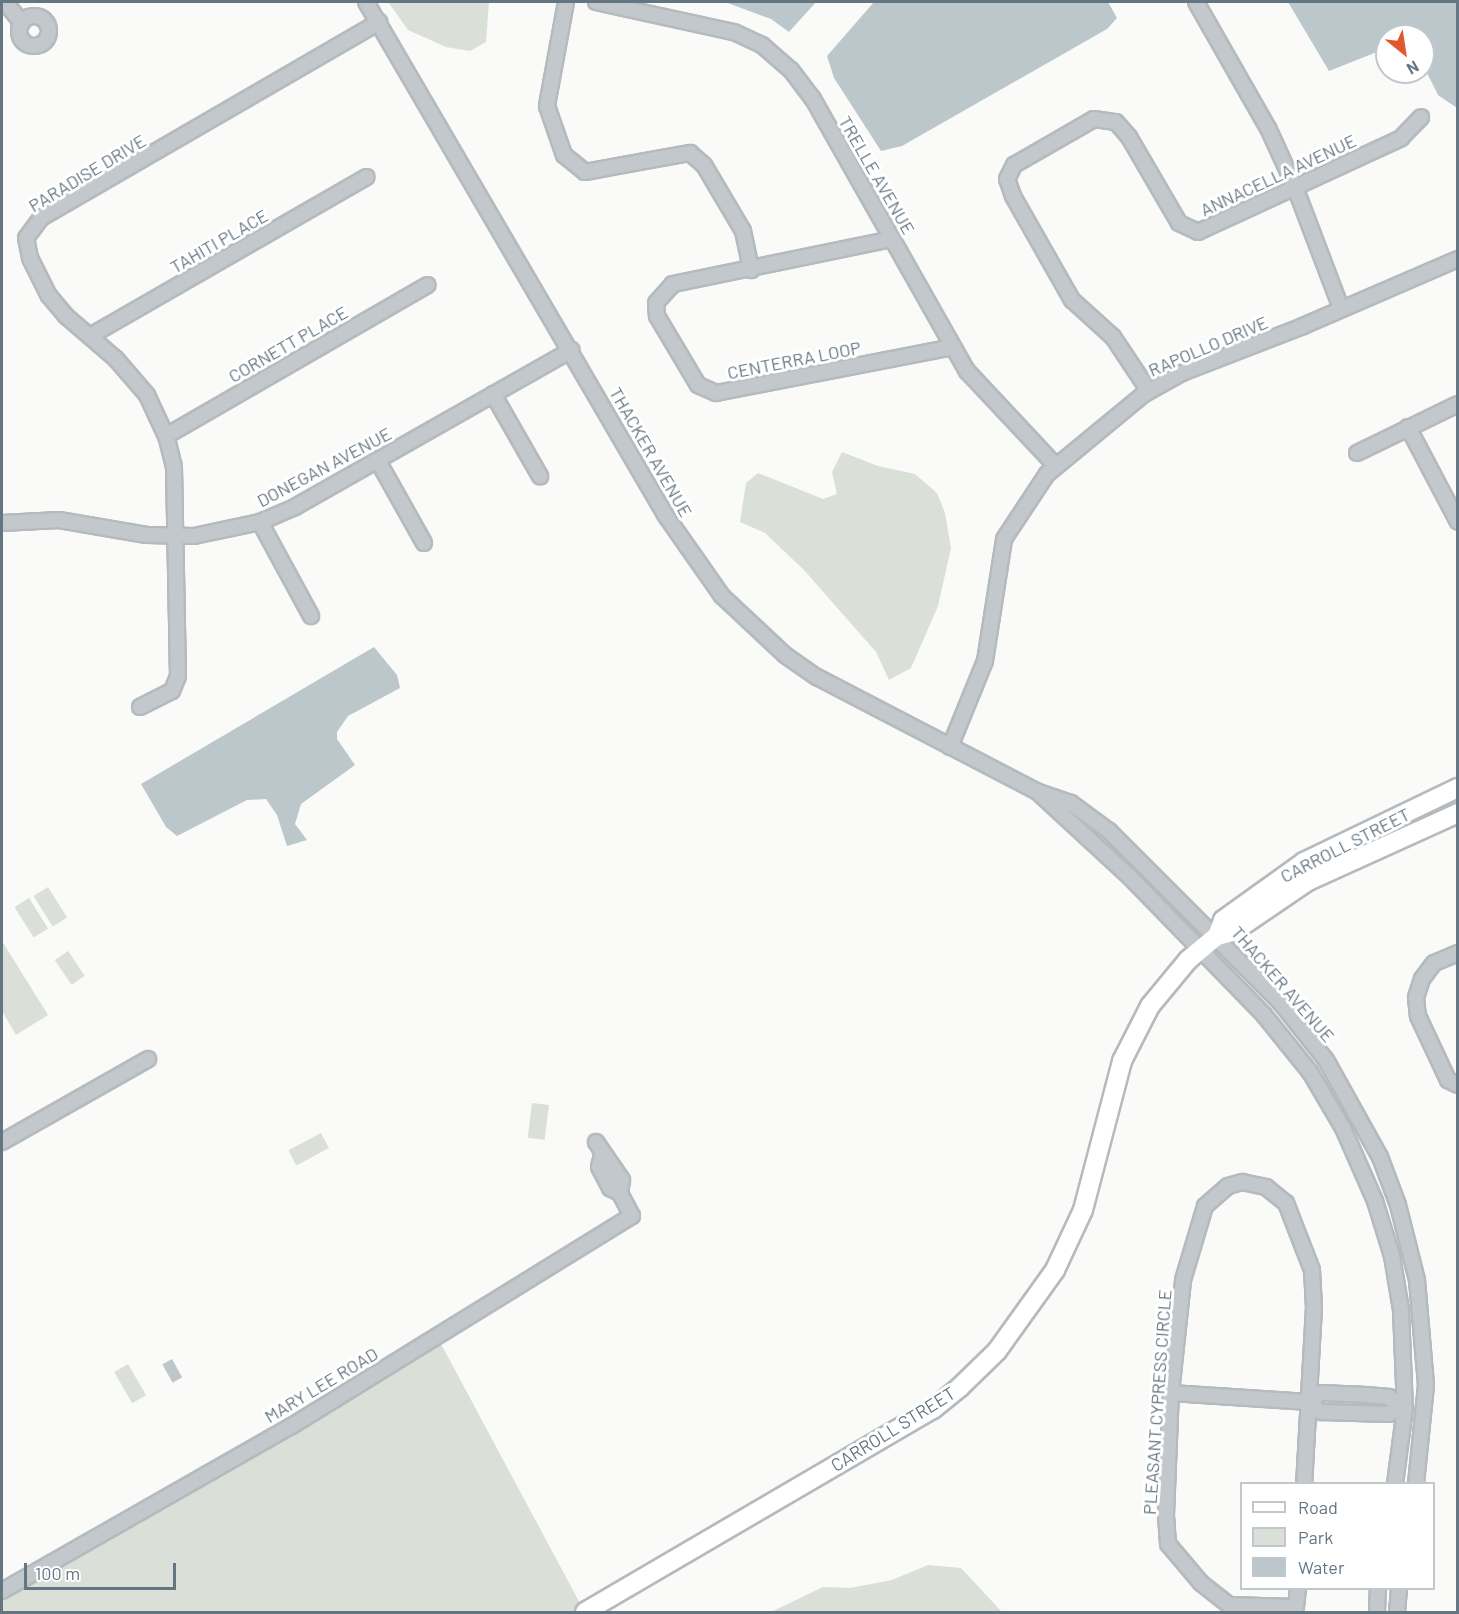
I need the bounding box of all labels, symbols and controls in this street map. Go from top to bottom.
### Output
north arrow [1375,24,1435,84]
text: N [1404,57,1423,79]
street label: TRELLE AVENUE [834,112,920,238]
street label: ANNACELLA AVENUE [1197,129,1359,221]
street label: PARADISE DRIVE [25,130,149,216]
street label: TAHITI PLACE [166,204,272,278]
street label: CORNETT PLACE [224,301,352,387]
street label: RAPOLLO DRIVE [1145,311,1271,381]
street label: CENTERRA LOOP [725,336,863,384]
street label: THACKER AVENUE [605,383,697,521]
street label: DONEGAN AVENUE [253,423,395,511]
street label: CARROLL STREET [1277,803,1413,887]
street label: THACKER AVENUE [1227,922,1339,1046]
street label: PLEASANT CYPRESS CIRCLE [1138,1289,1176,1515]
street label: MARY LEE ROAD [260,1343,382,1427]
street label: CARROLL STREET [827,1382,959,1476]
legend [1240,1482,1435,1590]
text: Road [1298,1496,1338,1518]
text: Park [1298,1526,1333,1548]
scale bar [27,1551,178,1589]
text: Water [1298,1556,1345,1578]
text: 100 m [35,1562,80,1584]

